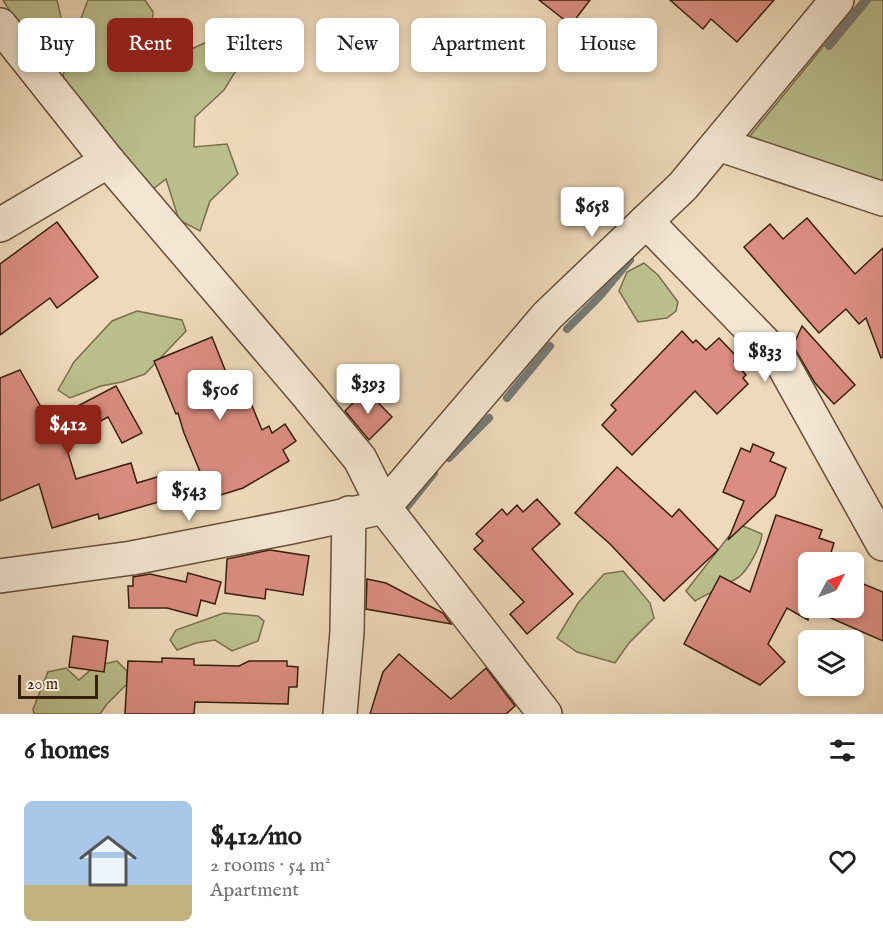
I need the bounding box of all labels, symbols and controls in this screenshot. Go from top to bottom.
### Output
chip: Buy [18,18,95,72]
chip: Rent [107,18,193,72]
chip: Filters [205,18,304,72]
chip: New [316,18,399,72]
chip: Apartment [411,18,546,72]
chip: House [558,18,657,72]
pin: $658 [556,187,628,238]
text: $658 [575,194,609,219]
pin: $833 [729,332,801,383]
text: $833 [748,339,782,364]
pin: $393 [332,364,404,415]
pin: $506 [184,370,256,421]
text: $393 [351,371,385,396]
text: $506 [202,377,238,402]
pin: $412 [32,405,104,456]
text: $412 [49,412,87,437]
pin: $543 [153,471,225,522]
text: $543 [171,478,207,503]
north arrow [798,552,864,618]
map controls [798,552,864,696]
button: layers [798,630,864,696]
scale bar [18,672,98,700]
text: 20 m [27,675,58,695]
text: 6 homes [24,734,109,767]
icon: filters [826,734,859,767]
text: $412/mo [210,820,302,853]
icon: home [72,825,144,897]
icon: heart [826,845,859,878]
text: 2 rooms · 54 m² [210,853,331,878]
text: Apartment [210,878,299,903]

